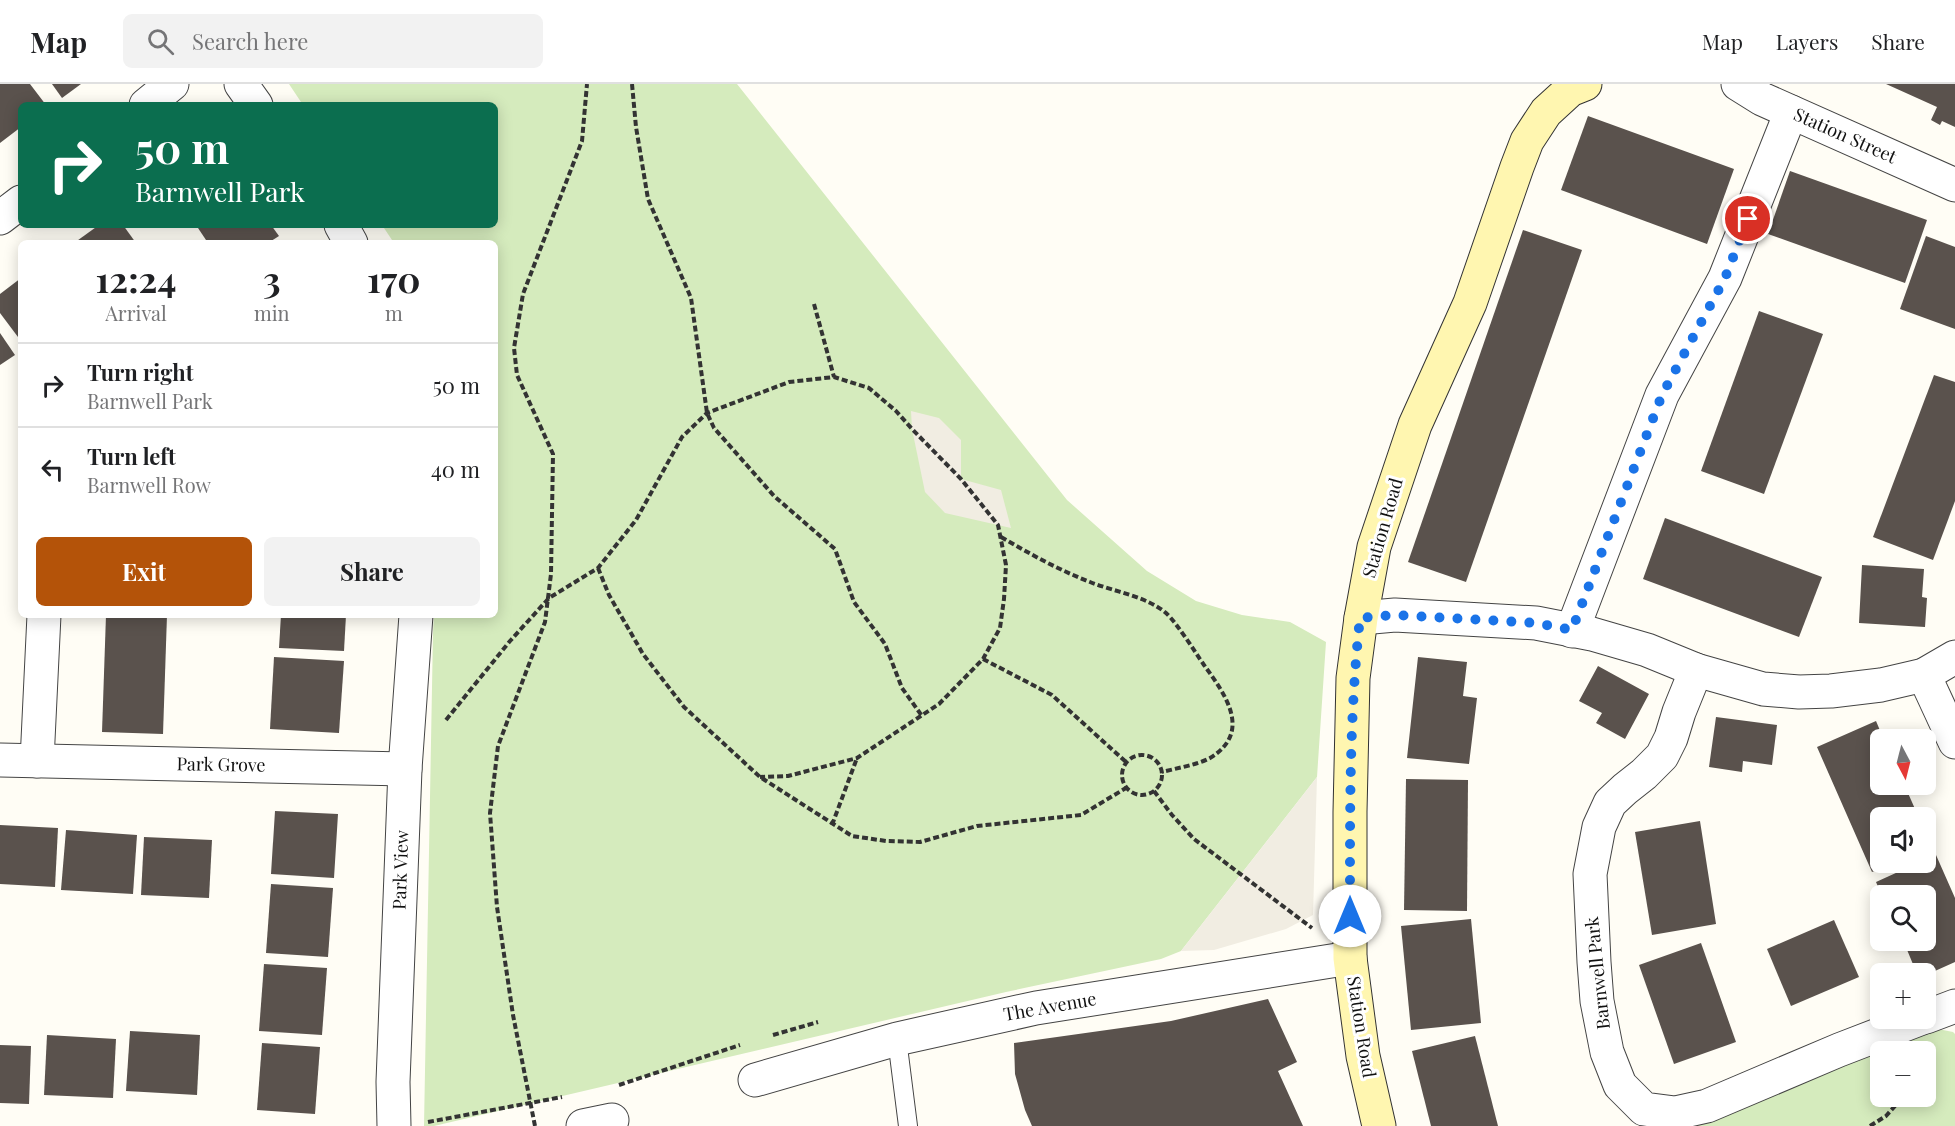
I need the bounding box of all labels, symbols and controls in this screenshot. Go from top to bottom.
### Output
search box [123,14,543,68]
text: Map [30,23,87,60]
icon: search [144,25,177,58]
text: Search here [192,26,308,56]
text: Map [1702,27,1743,55]
text: Layers [1776,27,1838,55]
text: Share [1871,27,1925,55]
street label: Station Street [1790,102,1901,169]
text: 50 m [135,119,229,175]
icon: right [36,126,114,204]
text: Barnwell Park [135,173,305,209]
pin [1722,193,1773,244]
icon: arrive [1731,202,1764,235]
text: 12:24 [96,254,176,302]
text: 3 [263,254,281,302]
text: 170 [367,254,420,302]
text: Arrival [105,299,167,326]
text: min [254,299,290,326]
text: m [385,299,403,326]
text: Turn right [87,357,193,387]
icon: right [36,369,69,402]
text: 50 m [433,370,480,400]
text: Barnwell Park [87,387,213,414]
text: Turn left [87,441,176,471]
icon: left [36,453,69,486]
text: 40 m [431,454,480,484]
text: Barnwell Row [87,471,211,498]
street label: Station Road [1356,475,1408,580]
button: Exit [36,537,252,606]
button: Share [264,537,480,606]
north arrow [1870,729,1936,795]
map controls [1870,729,1936,1107]
street label: Park Grove [176,751,266,777]
button: sound [1870,807,1936,873]
street label: Park View [387,830,413,910]
position arrow [1318,884,1382,948]
button: search [1870,885,1936,951]
street label: Barnwell Park [1579,915,1615,1031]
button: + [1870,963,1936,1029]
street label: Station Road [1342,974,1382,1080]
street label: The Avenue [1001,986,1098,1026]
button: − [1870,1041,1936,1107]

